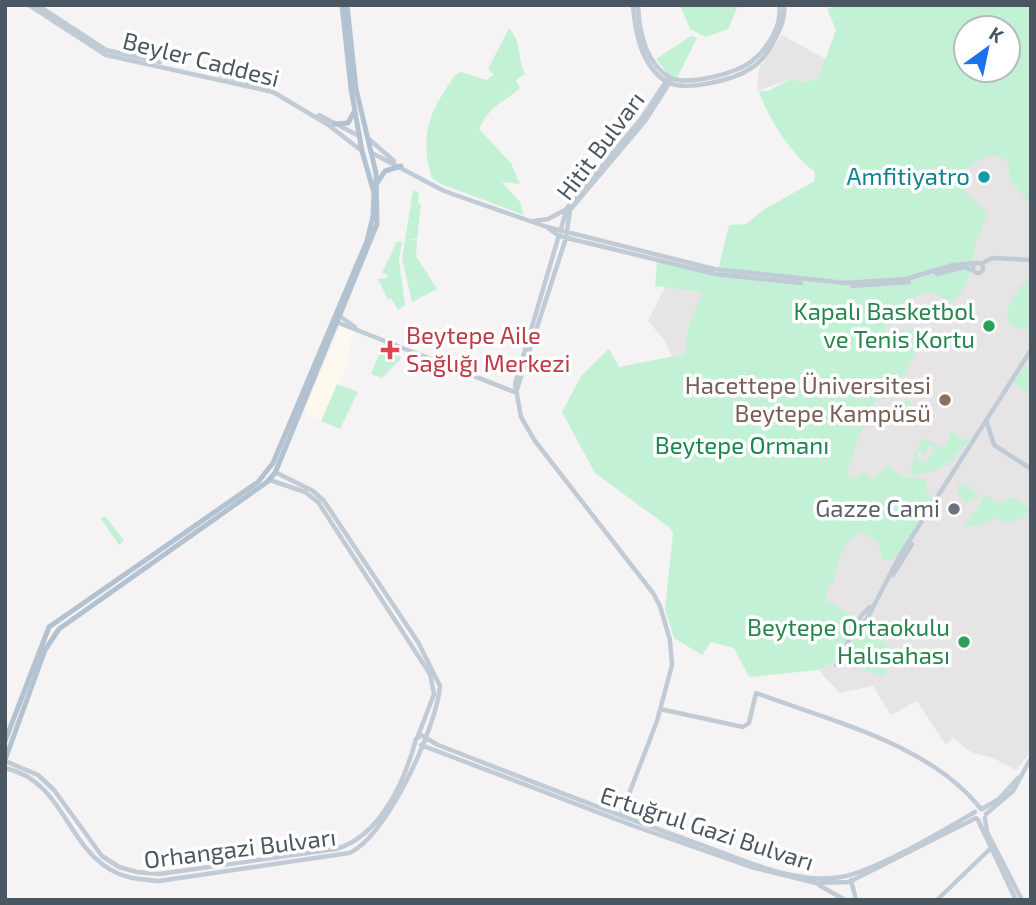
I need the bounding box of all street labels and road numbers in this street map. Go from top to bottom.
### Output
street label: Beyler Caddesi [120,25,283,92]
street label: Hitit Bulvarı [550,85,650,205]
street label: Ertuğrul Gazi Bulvarı [597,779,818,876]
street label: Orhangazi Bulvarı [142,821,337,874]

